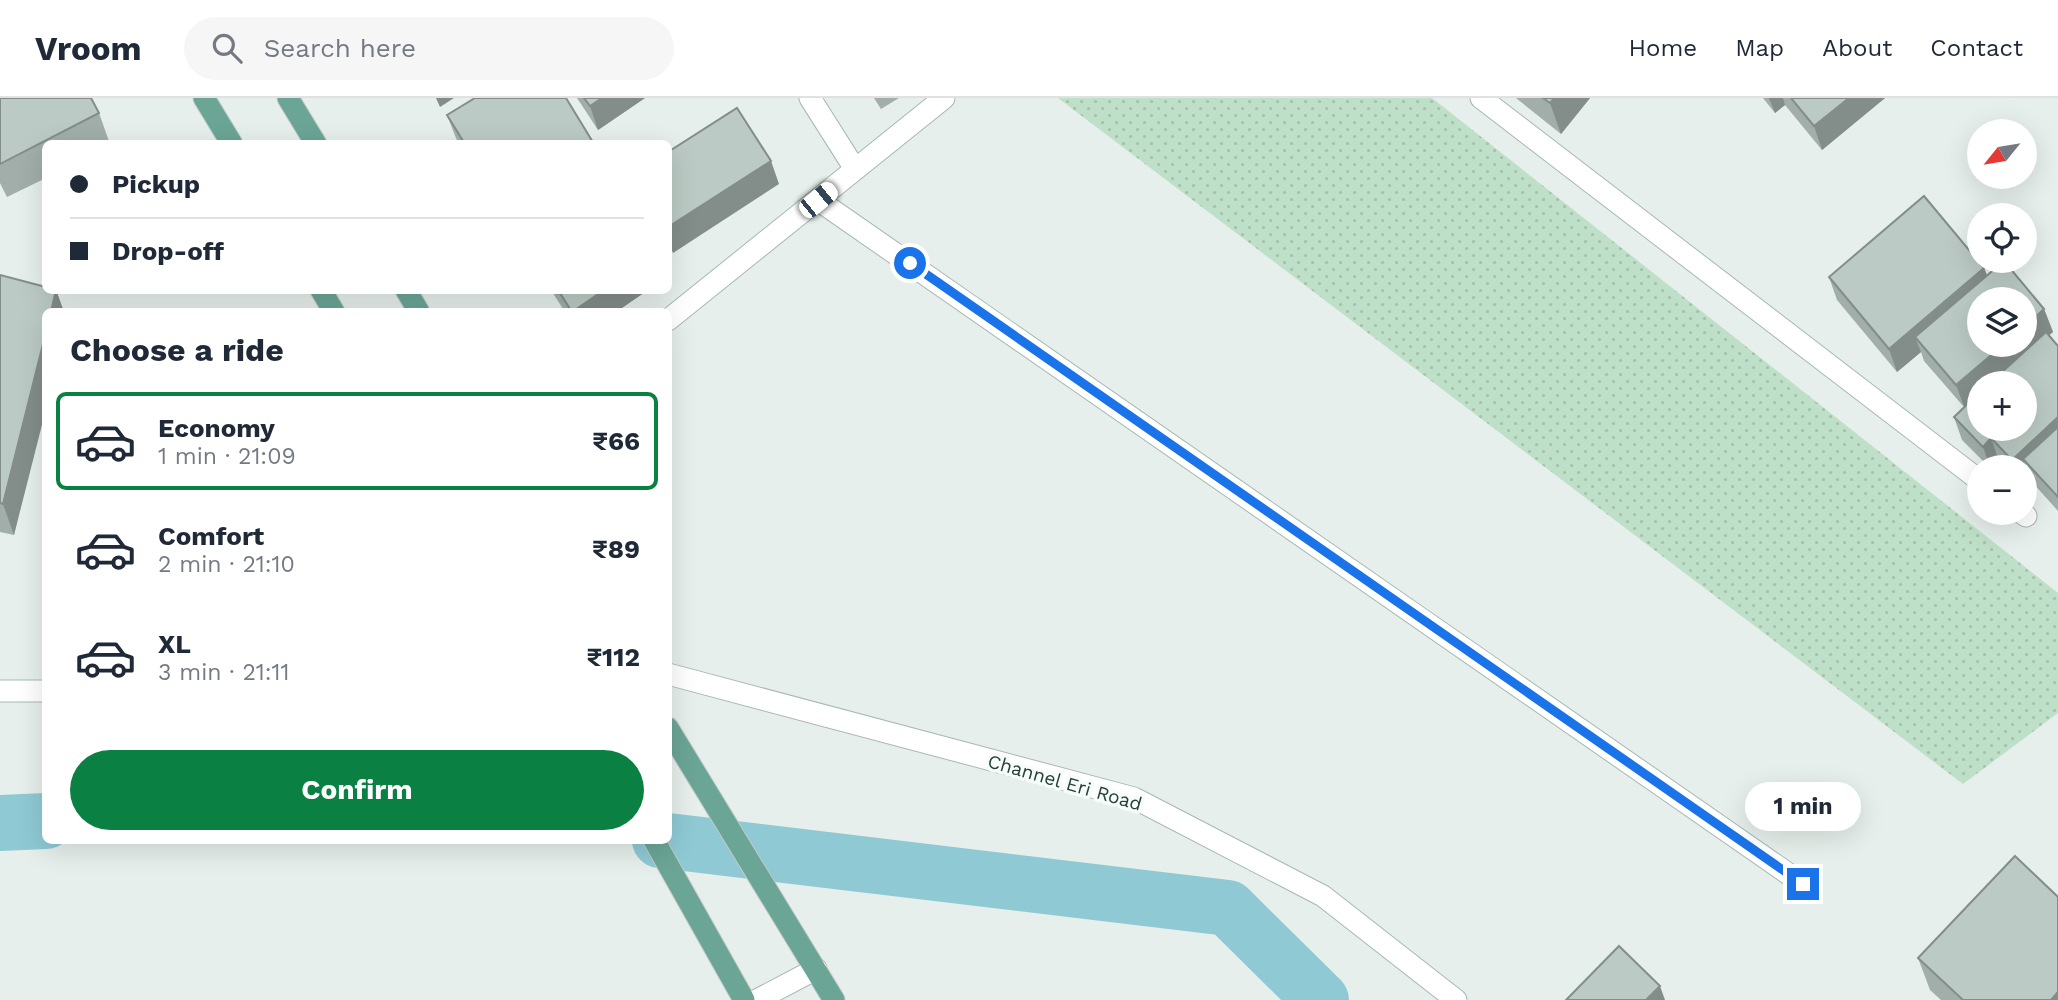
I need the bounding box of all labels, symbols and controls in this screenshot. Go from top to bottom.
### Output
search box [184,17,674,80]
text: Vroom [35,29,142,68]
icon: search [208,29,246,67]
text: Search here [264,33,416,63]
text: Home [1629,34,1697,62]
text: Map [1735,34,1784,62]
text: About [1822,34,1892,62]
text: Contact [1930,34,2023,62]
north arrow [1967,119,2037,189]
map controls [1967,119,2037,525]
text: Pickup [112,169,200,199]
car [796,179,841,221]
button: locate [1967,203,2037,273]
text: Drop-off [112,236,224,266]
route start [894,247,926,279]
button: layers [1967,287,2037,357]
text: Choose a ride [70,331,284,369]
button: + [1967,371,2037,441]
icon: car [74,410,137,473]
text: Economy [158,413,275,443]
text: ₹66 [592,426,640,456]
text: 1 min · 21:09 [158,443,296,470]
button: − [1967,455,2037,525]
icon: car [74,518,137,581]
text: Comfort [158,521,264,551]
text: ₹89 [592,534,640,564]
text: 2 min · 21:10 [158,551,295,578]
icon: car [74,626,137,689]
text: XL [158,629,191,659]
text: ₹112 [586,642,640,672]
text: 3 min · 21:11 [158,659,290,686]
street label: Channel Eri Road [985,749,1145,816]
button: Confirm [70,750,644,830]
callout: 1 min [1745,782,1861,832]
text: 1 min [1773,793,1833,820]
route end [1787,868,1819,900]

